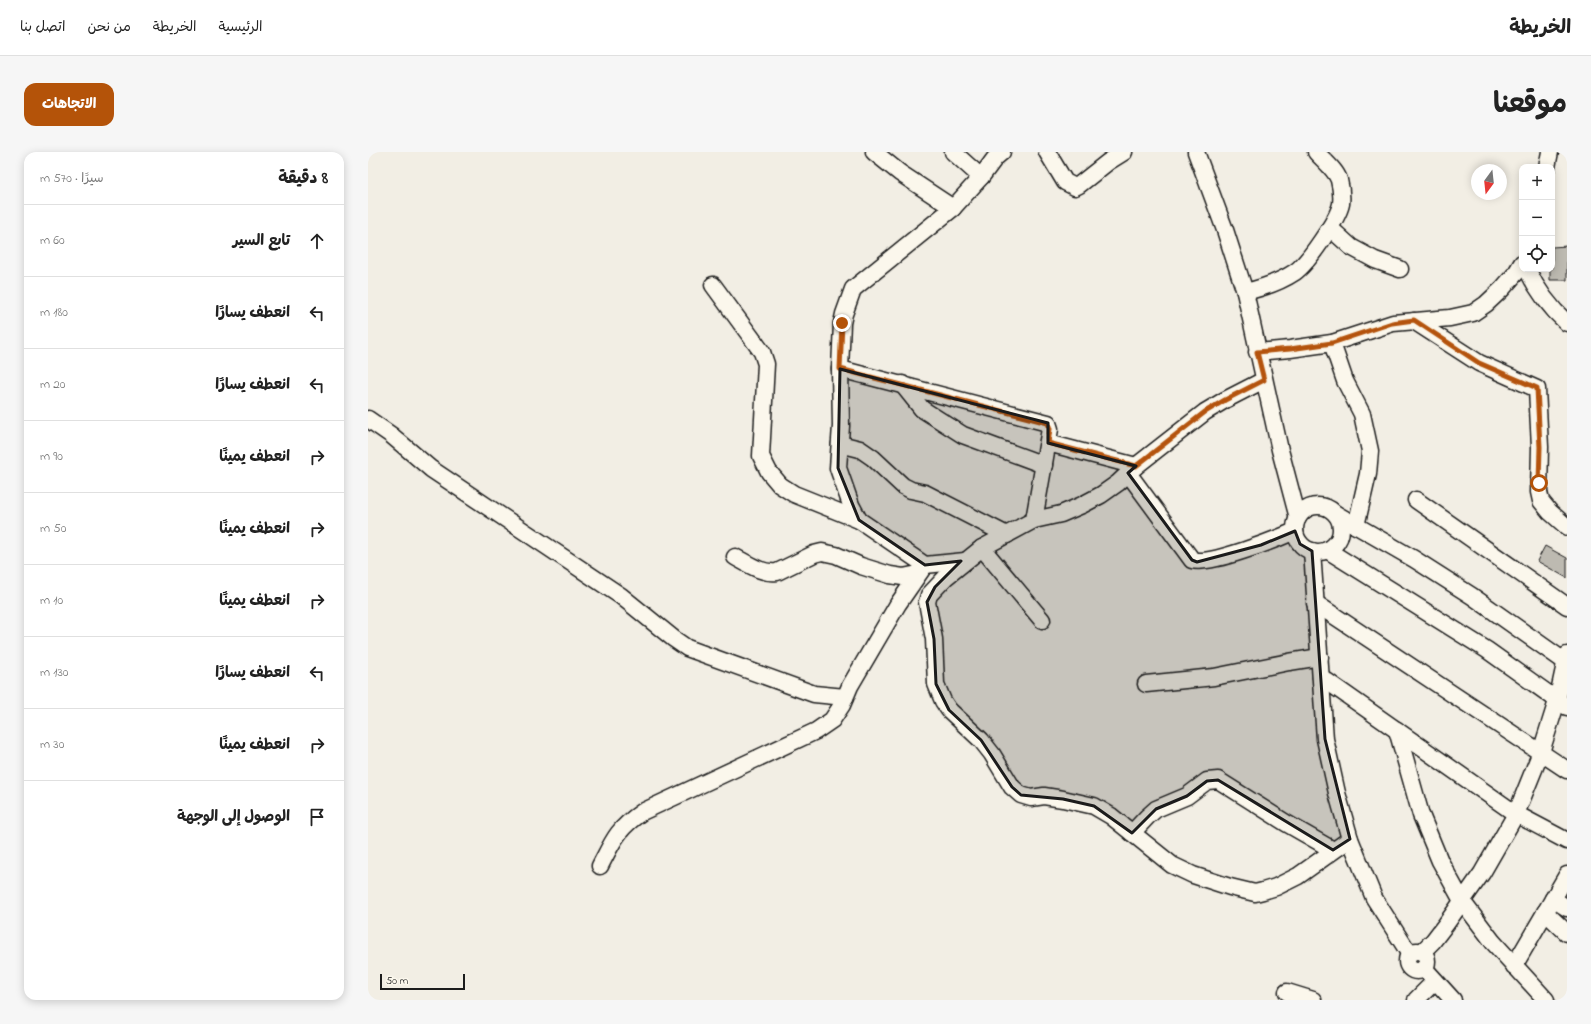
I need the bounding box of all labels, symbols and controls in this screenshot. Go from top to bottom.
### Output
text: الخريطة [1509,15,1571,42]
text: اتصل بنا [20,17,65,38]
text: من نحن [87,17,131,38]
text: الخريطة [153,17,197,38]
text: الرئيسية [219,17,263,38]
button: الاتجاهات [24,83,114,126]
text: موقعنا [1493,85,1567,126]
north arrow [1471,164,1507,200]
map controls [1519,164,1555,272]
button: + [1519,164,1555,200]
text: 8 دقيقة [278,166,328,191]
text: سيرًا · 570 m [40,169,104,188]
button: − [1519,200,1555,236]
text: تابع السير [233,230,290,252]
icon: ahead [306,230,328,252]
text: 60 m [40,231,65,250]
button: locate [1519,236,1555,272]
text: انعطف يسارًا [215,302,290,324]
icon: left [306,302,328,324]
text: 180 m [40,303,68,322]
route end [833,314,851,332]
text: انعطف يسارًا [215,374,290,396]
icon: left [306,374,328,396]
text: 20 m [40,375,65,394]
text: انعطف يمينًا [219,446,290,468]
icon: right [306,446,328,468]
text: 90 m [40,447,63,466]
route start [1530,474,1548,492]
text: انعطف يمينًا [219,518,290,540]
icon: right [306,518,328,540]
text: 50 m [40,519,66,538]
text: انعطف يمينًا [219,590,290,612]
icon: right [306,590,328,612]
text: 10 m [40,591,63,610]
text: انعطف يسارًا [215,662,290,684]
icon: left [306,662,328,684]
text: 130 m [40,663,68,682]
text: انعطف يمينًا [219,734,290,756]
icon: right [306,734,328,756]
text: 30 m [40,735,64,754]
text: الوصول إلى الوجهة [177,806,290,828]
icon: arrive [306,806,328,828]
scale bar [380,972,465,991]
text: 50 m [386,973,408,989]

